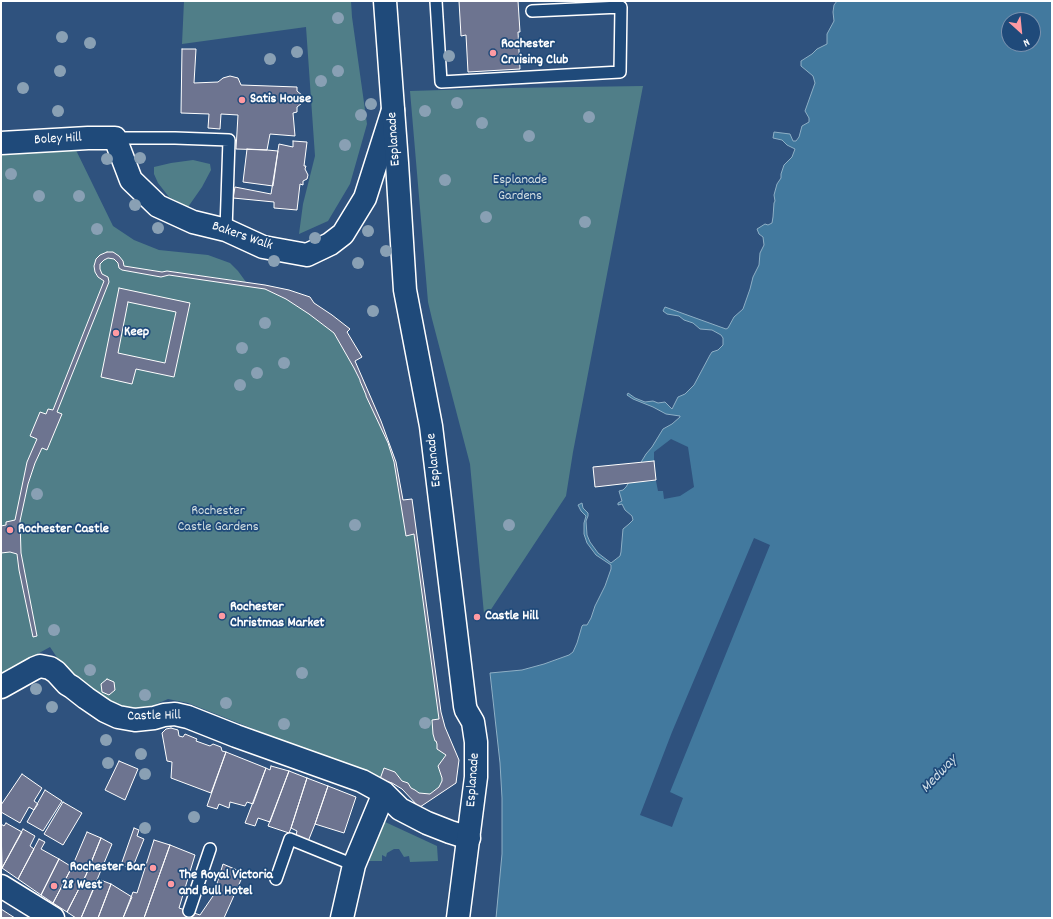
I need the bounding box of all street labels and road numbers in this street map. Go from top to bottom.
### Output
street label: Esplanade [385,111,405,167]
street label: Boley Hill [34,130,82,150]
street label: Bakers Walk [209,219,275,255]
street label: Esplanade [424,432,446,488]
street label: Castle Hill [127,708,181,726]
street label: Esplanade [464,752,484,808]

